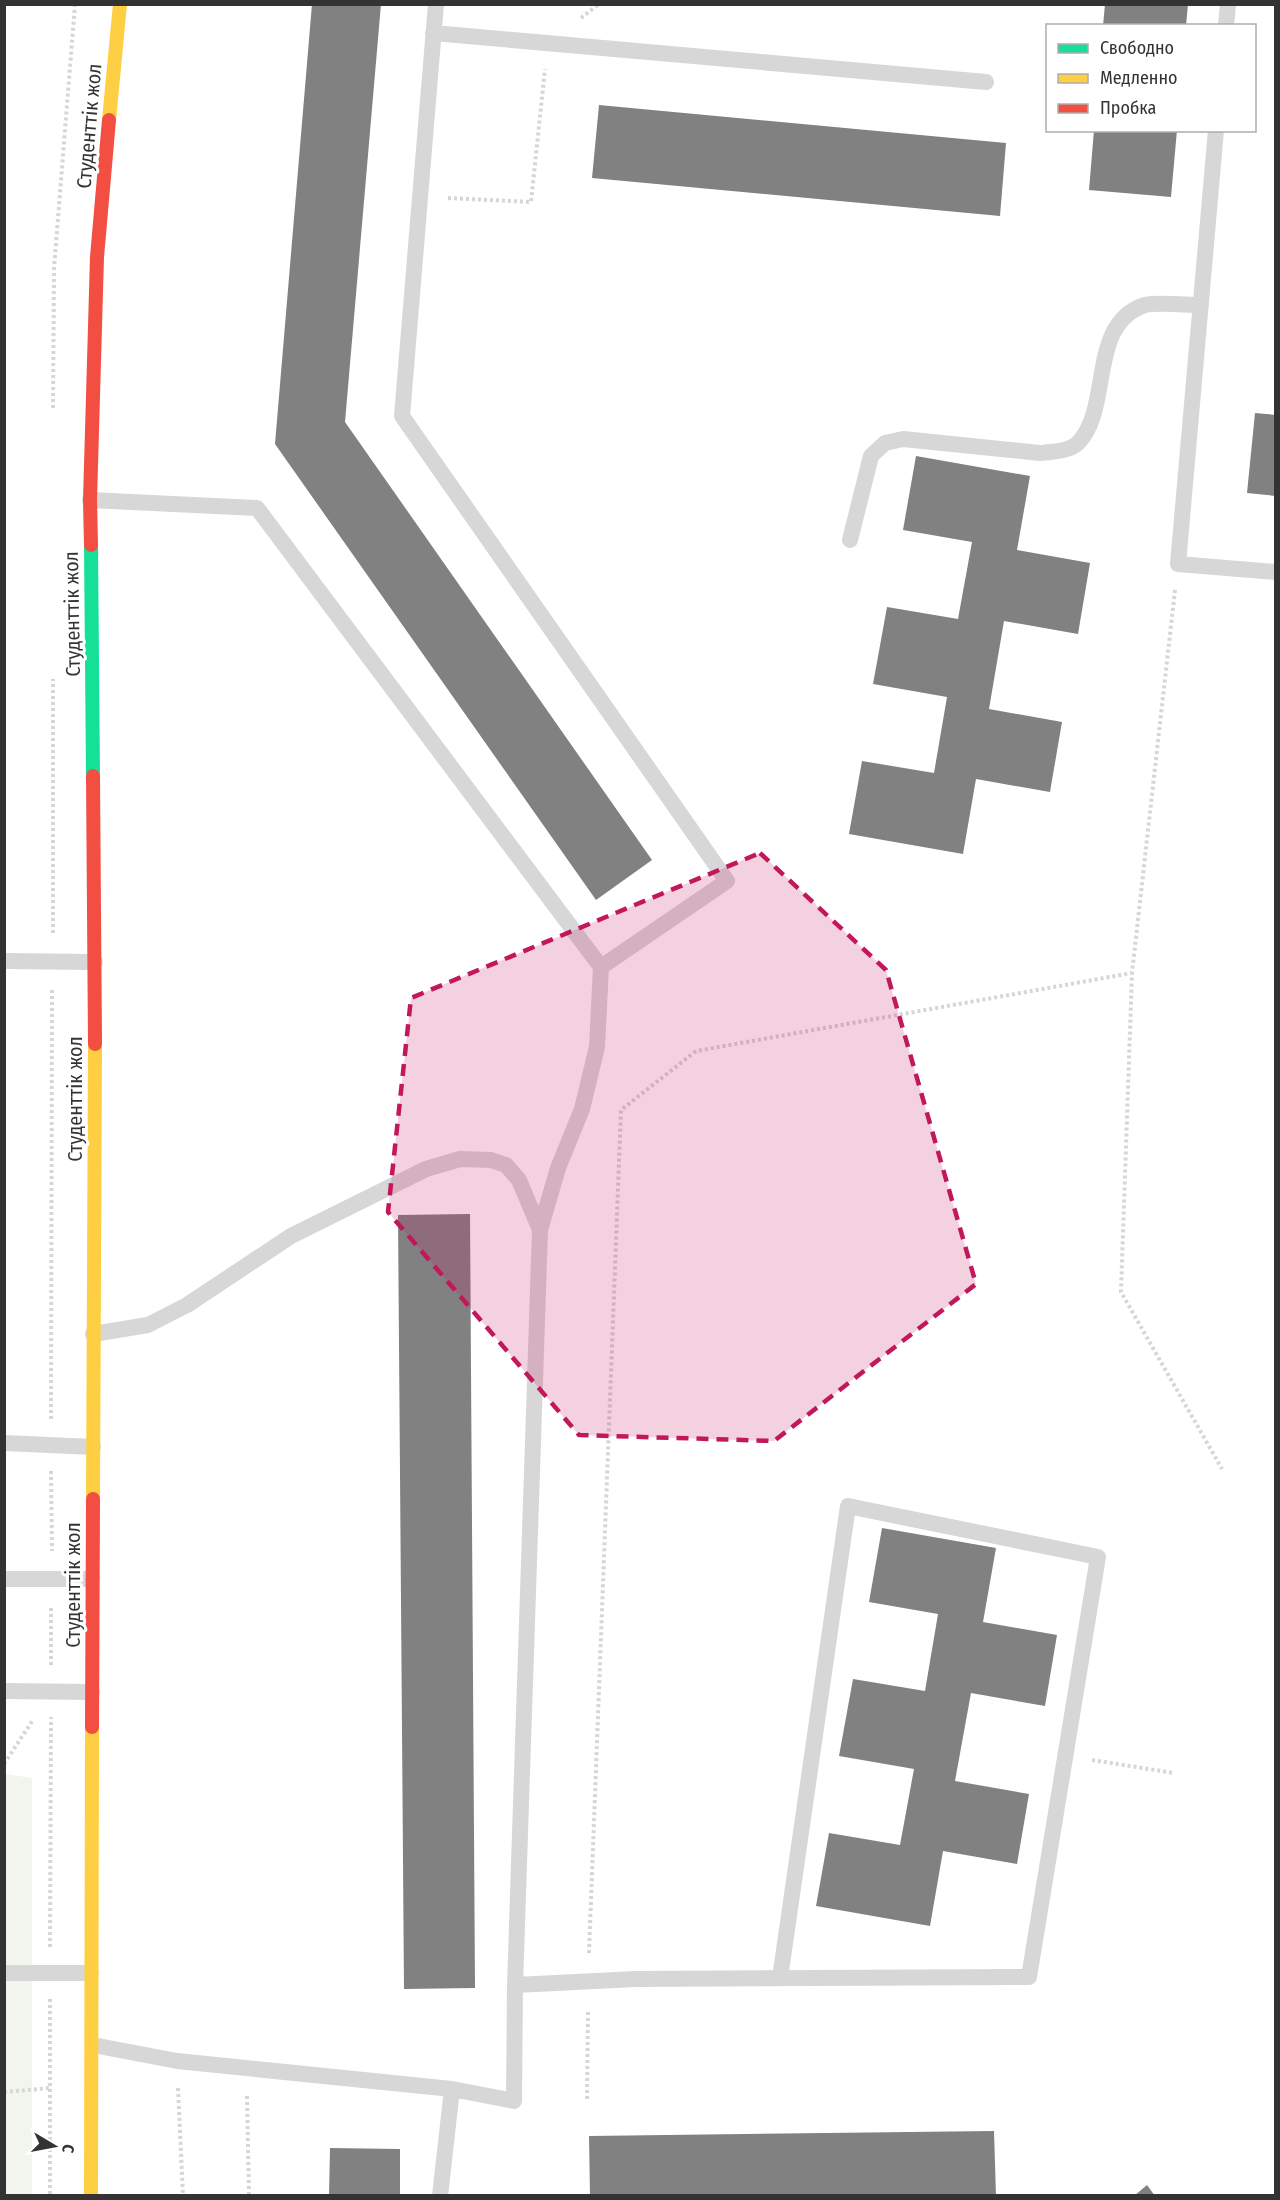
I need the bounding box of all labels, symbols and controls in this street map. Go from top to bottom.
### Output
legend [1046,24,1256,132]
text: Свободно [1100,37,1174,59]
street label: Студенттік жол [72,63,106,189]
text: Медленно [1100,67,1178,89]
text: Пробка [1100,97,1156,119]
street label: Студенттік жол [59,551,85,677]
street label: Студенттік жол [63,1036,87,1162]
street label: Студенттік жол [61,1522,85,1648]
north arrow [24,2116,84,2176]
text: С [58,2143,78,2155]

